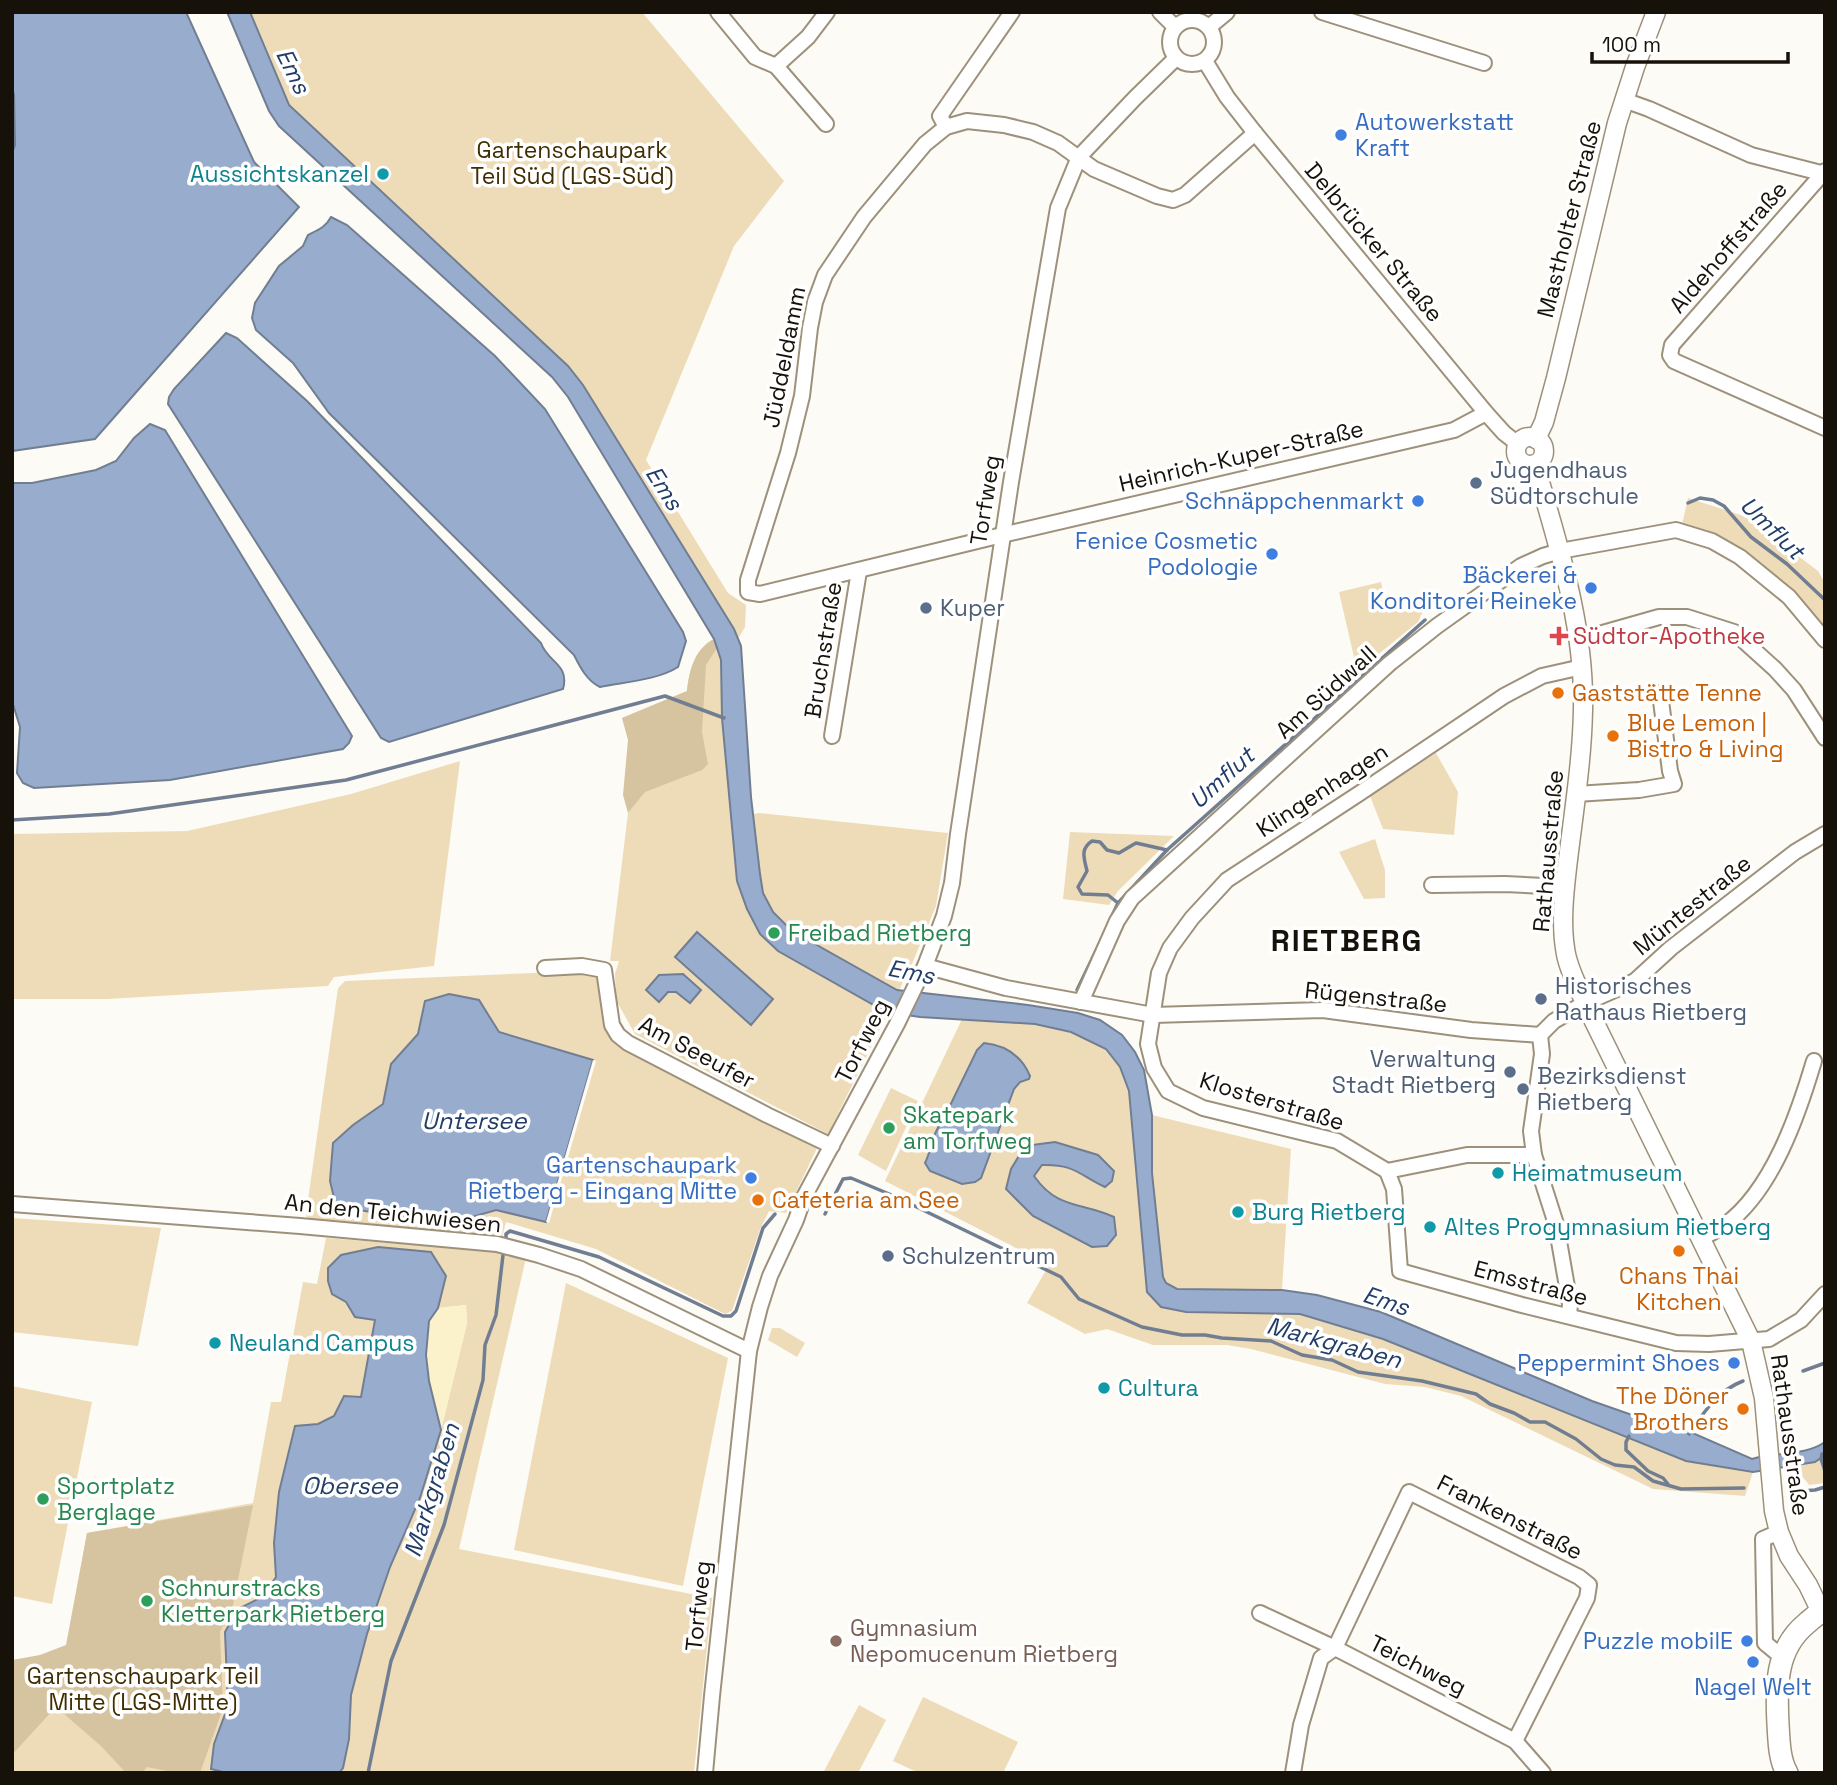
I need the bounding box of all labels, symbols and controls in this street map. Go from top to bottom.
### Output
scale bar [1592,21,1788,65]
text: 100 m [1602,31,1661,58]
water label: Ems [269,43,318,100]
place label: Autowerkstatt Kraft [1355,107,1514,163]
street label: Mastholter Straße [1530,117,1608,321]
marker: Autowerkstatt Kraft [1333,127,1349,143]
park label: Gartenschaupark Teil Süd (LGS-Süd) [470,135,674,191]
street label: Delbrücker Straße [1298,156,1450,328]
place label: Aussichtskanzel [190,159,369,189]
marker: Aussichtskanzel [375,166,391,182]
street label: Aldehoffstraße [1662,175,1794,319]
street label: Jüddeldamm [756,284,812,430]
street label: Heinrich-Kuper-Straße [1116,413,1366,499]
street label: Torfweg [963,453,1007,547]
place label: Jugendhaus Südtorschule [1490,455,1639,511]
water label: Ems [639,460,691,517]
marker: Jugendhaus Südtorschule [1468,475,1484,491]
place label: Schnäppchenmarkt [1185,486,1404,516]
water label: Umflut [1734,489,1813,567]
marker: Schnäppchenmarkt [1410,493,1426,509]
place label: Fenice Cosmetic Podologie [1075,526,1258,582]
marker: Fenice Cosmetic Podologie [1264,546,1280,562]
place label: Bäckerei & Konditorei Reineke [1370,560,1577,616]
street label: Bruchstraße [797,580,849,720]
marker: Bäckerei & Konditorei Reineke [1583,580,1599,596]
place label: Kuper [940,593,1005,623]
marker: Kuper [918,600,934,616]
place label: Südtor-Apotheke [1573,621,1765,651]
marker: Südtor-Apotheke [1551,628,1567,644]
street label: Am Südwall [1269,639,1383,745]
place label: Gaststätte Tenne [1572,678,1762,708]
marker: Gaststätte Tenne [1550,685,1566,701]
place label: Blue Lemon | Bistro & Living [1627,708,1784,764]
marker: Blue Lemon | Bistro & Living [1605,728,1621,744]
street label: Klingenhagen [1250,736,1394,844]
water label: Umflut [1182,739,1262,815]
street label: Rathausstraße [1526,769,1570,933]
street label: Müntestraße [1627,848,1757,962]
place label: Freibad Rietberg [788,918,972,948]
district label: RIETBERG [1271,921,1423,960]
marker: Freibad Rietberg [766,925,782,941]
water label: Ems [885,952,938,991]
place label: Historisches Rathaus Rietberg [1555,971,1747,1027]
street label: Rügenstraße [1303,975,1449,1019]
marker: Historisches Rathaus Rietberg [1533,991,1549,1007]
street label: Torfweg [828,994,896,1088]
street label: Am Seeufer [634,1009,760,1095]
place label: Verwaltung Stadt Rietberg [1332,1044,1496,1100]
place label: Bezirksdienst Rietberg [1537,1061,1687,1117]
marker: Verwaltung Stadt Rietberg [1502,1064,1518,1080]
street label: Klosterstraße [1196,1065,1348,1137]
marker: Bezirksdienst Rietberg [1515,1081,1531,1097]
place label: Skatepark am Torfweg [903,1100,1032,1156]
water label: Untersee [421,1105,527,1136]
marker: Skatepark am Torfweg [881,1120,897,1136]
place label: Gartenschaupark Rietberg - Eingang Mitte [468,1150,737,1206]
place label: Heimatmuseum [1512,1158,1682,1188]
marker: Heimatmuseum [1490,1165,1506,1181]
marker: Gartenschaupark Rietberg - Eingang Mitte [743,1170,759,1186]
place label: Cafeteria am See [772,1185,960,1215]
street label: An den Teichwiesen [283,1187,503,1239]
marker: Cafeteria am See [750,1192,766,1208]
place label: Burg Rietberg [1252,1197,1406,1227]
marker: Burg Rietberg [1230,1204,1246,1220]
place label: Altes Progymnasium Rietberg [1444,1212,1771,1242]
marker: Altes Progymnasium Rietberg [1422,1219,1438,1235]
place label: Schulzentrum [902,1241,1056,1271]
marker: Chans Thai Kitchen [1671,1243,1687,1259]
marker: Schulzentrum [880,1248,896,1264]
street label: Emsstraße [1471,1253,1591,1313]
place label: Chans Thai Kitchen [1619,1261,1739,1317]
water label: Ems [1359,1278,1415,1323]
water label: Markgraben [1263,1310,1406,1376]
place label: Neuland Campus [229,1328,414,1358]
marker: Neuland Campus [207,1335,223,1351]
place label: Peppermint Shoes [1517,1348,1720,1378]
street label: Rathausstraße [1764,1352,1816,1518]
marker: Peppermint Shoes [1726,1355,1742,1371]
place label: Cultura [1118,1373,1199,1403]
marker: Cultura [1096,1380,1112,1396]
place label: The Döner Brothers [1616,1381,1729,1437]
marker: The Döner Brothers [1735,1401,1751,1417]
water label: Markgraben [397,1418,467,1560]
street label: Frankenstraße [1432,1467,1588,1567]
water label: Obersee [302,1470,399,1501]
place label: Sportplatz Berglage [57,1471,175,1527]
marker: Sportplatz Berglage [35,1491,51,1507]
street label: Torfweg [678,1559,718,1653]
place label: Schnurstracks Kletterpark Rietberg [161,1573,385,1629]
marker: Schnurstracks Kletterpark Rietberg [139,1593,155,1609]
place label: Gymnasium Nepomucenum Rietberg [850,1613,1118,1669]
place label: Puzzle mobilE [1583,1626,1733,1656]
street label: Teichweg [1365,1628,1471,1702]
marker: Gymnasium Nepomucenum Rietberg [828,1633,844,1649]
marker: Puzzle mobilE [1739,1633,1755,1649]
marker: Nagel Welt [1745,1654,1761,1670]
park label: Gartenschaupark Teil Mitte (LGS-Mitte) [27,1661,259,1717]
place label: Nagel Welt [1694,1672,1812,1702]

